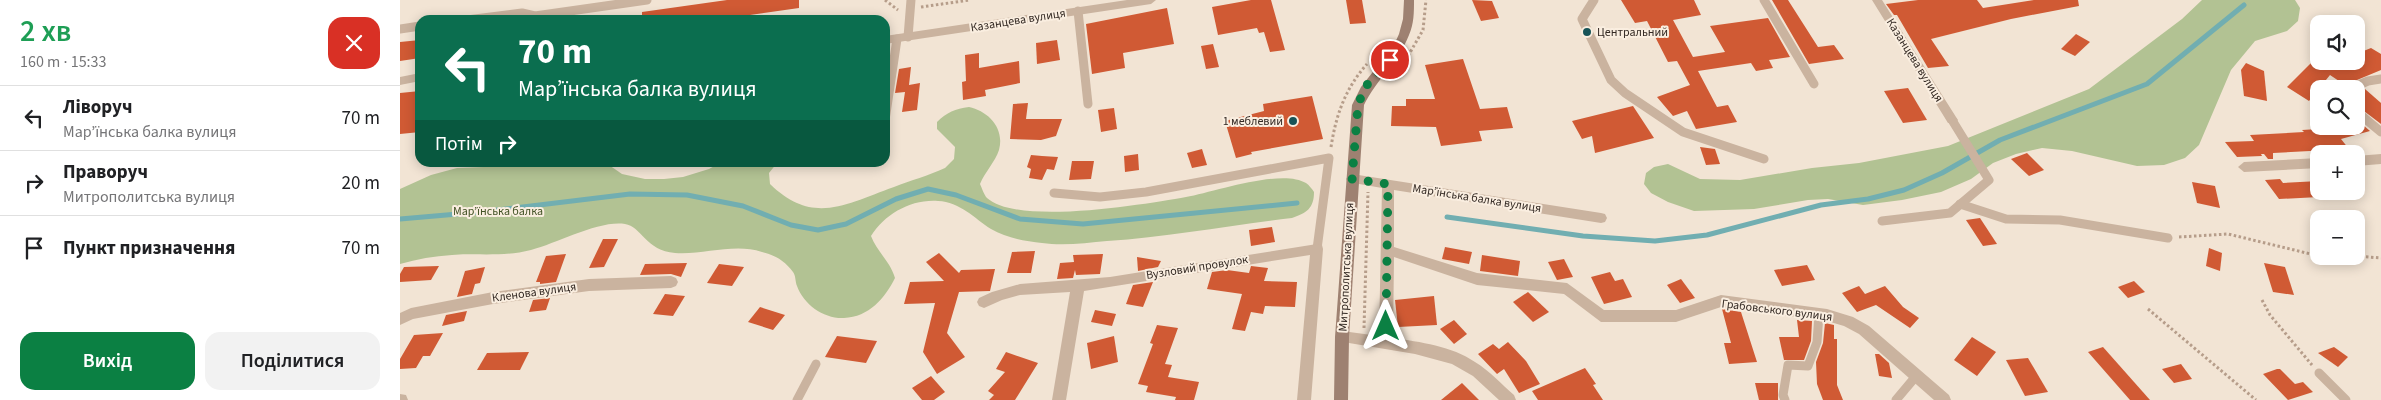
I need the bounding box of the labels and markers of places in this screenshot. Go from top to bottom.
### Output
place label: Центральний [1597,24,1668,41]
marker: Центральний [1581,26,1593,38]
pin [1369,39,1411,81]
place label: 1 меблевий [1223,113,1283,130]
marker: 1 меблевий [1287,115,1299,127]

